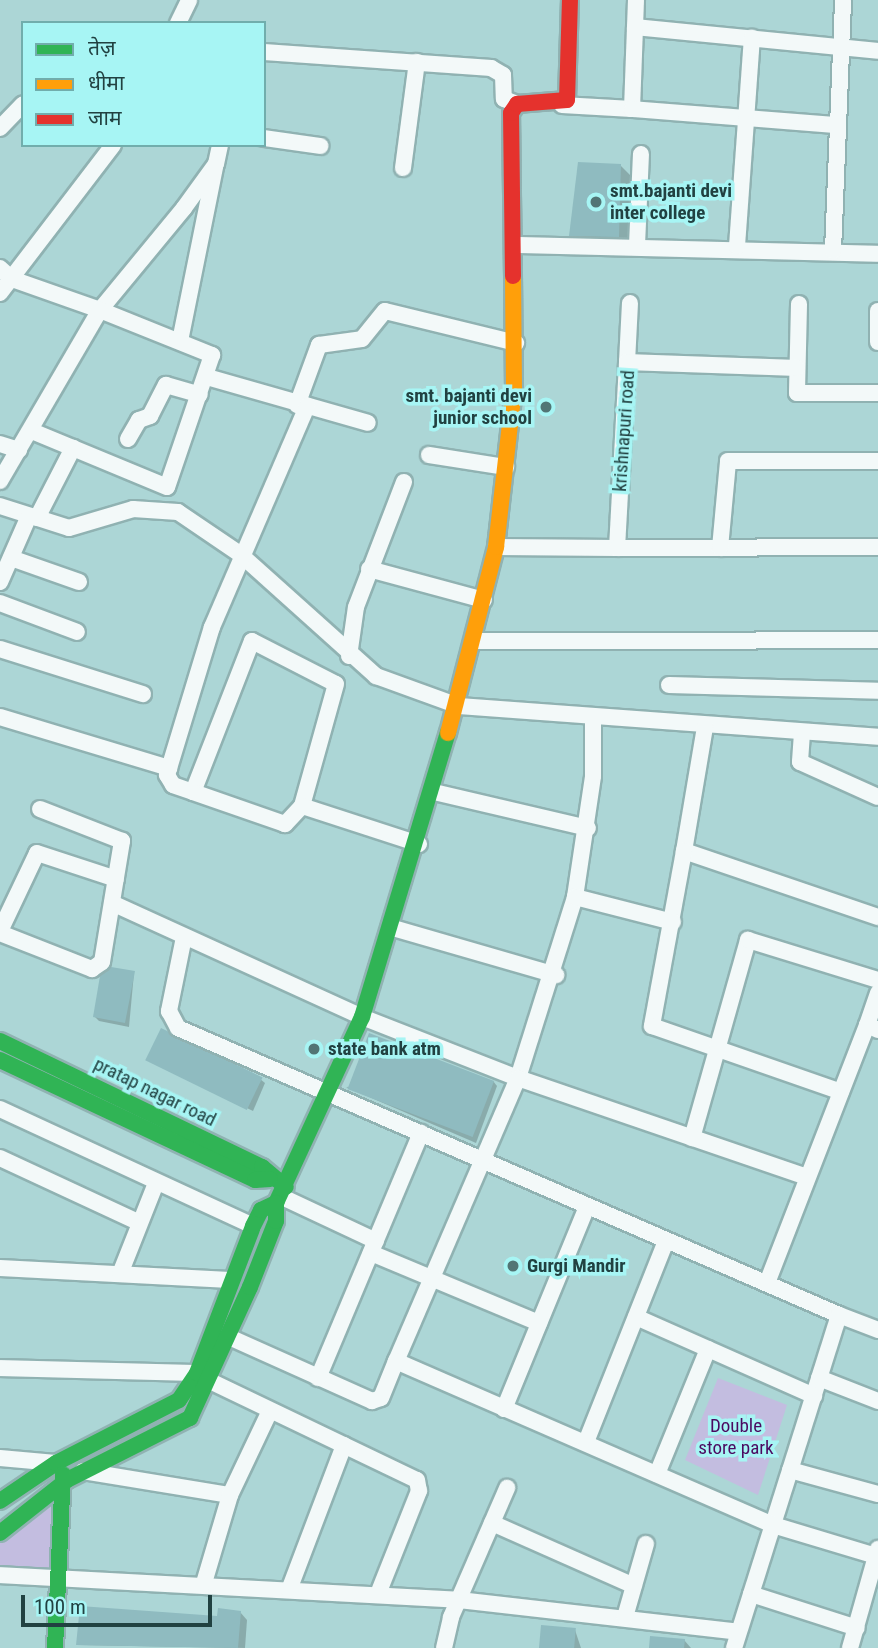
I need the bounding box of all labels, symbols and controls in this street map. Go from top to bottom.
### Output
legend [21,21,266,147]
text: तेज़ [88,36,116,60]
text: धीमा [88,71,124,95]
text: जाम [88,106,122,130]
place label: smt.bajanti devi inter college [610,180,732,224]
marker: smt.bajanti devi inter college [588,194,604,210]
street label: krishnapuri road [608,370,640,492]
place label: smt. bajanti devi junior school [406,385,532,429]
marker: smt. bajanti devi junior school [538,399,554,415]
place label: state bank atm [328,1038,441,1060]
marker: state bank atm [306,1041,322,1057]
street label: pratap nagar road [90,1053,220,1131]
place label: Gurgi Mandir [527,1255,626,1277]
marker: Gurgi Mandir [505,1258,521,1274]
park label: Double store park [698,1415,774,1459]
scale bar [24,1582,215,1626]
text: 100 m [34,1595,86,1619]

